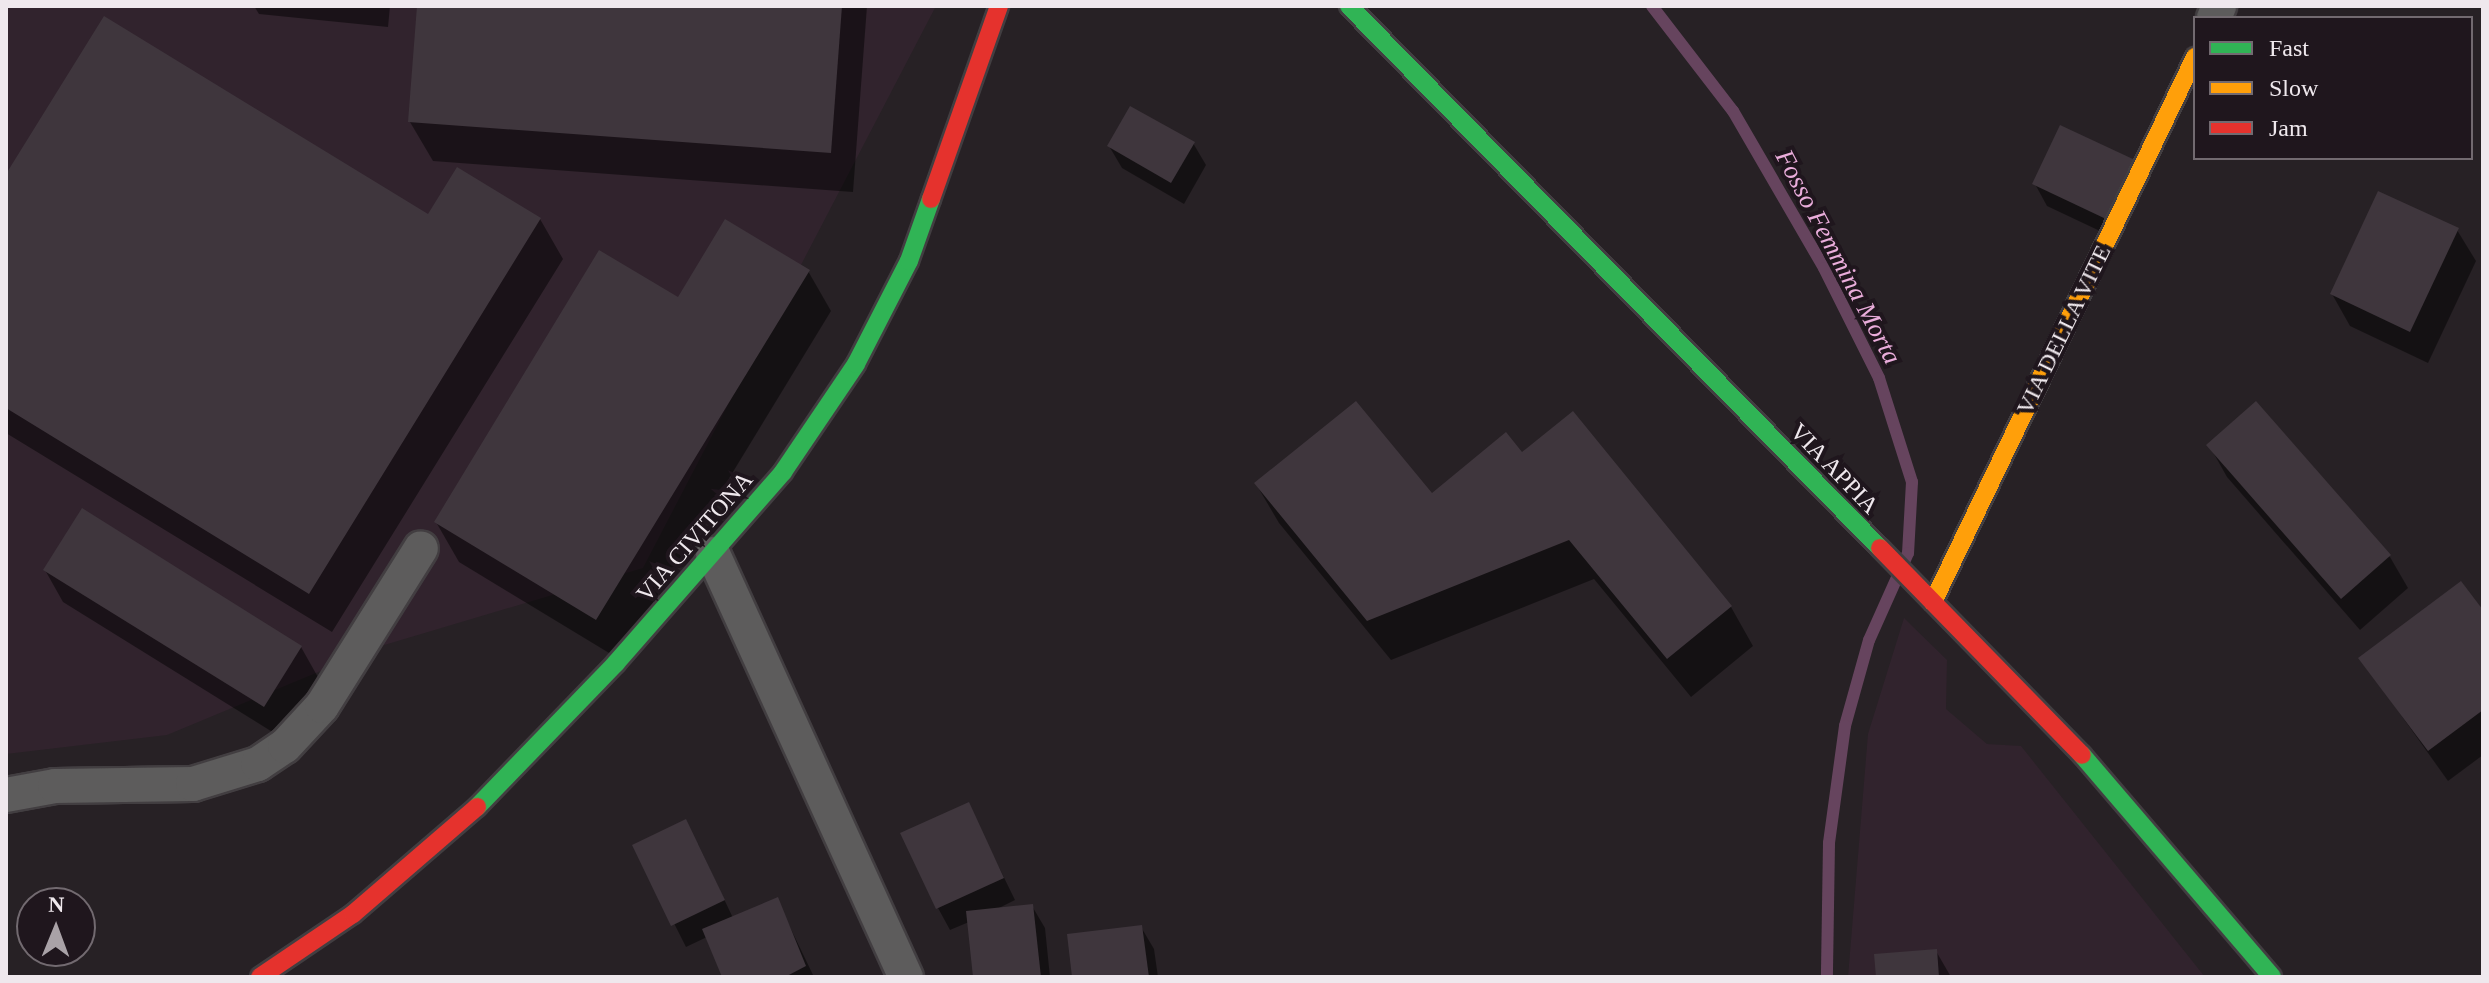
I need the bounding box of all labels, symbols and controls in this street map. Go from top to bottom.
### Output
legend [2193,16,2473,160]
text: Fast [2269,35,2309,61]
text: Slow [2269,75,2318,101]
text: Jam [2269,115,2308,141]
water label: Fosso Femmina Morta [1768,144,1908,370]
street label: VIA DELLA VITE [2010,239,2118,421]
street label: VIA APPIA [1783,417,1885,521]
street label: VIA CIVITONA [630,466,760,608]
north arrow [16,887,96,967]
text: N [48,892,65,917]

